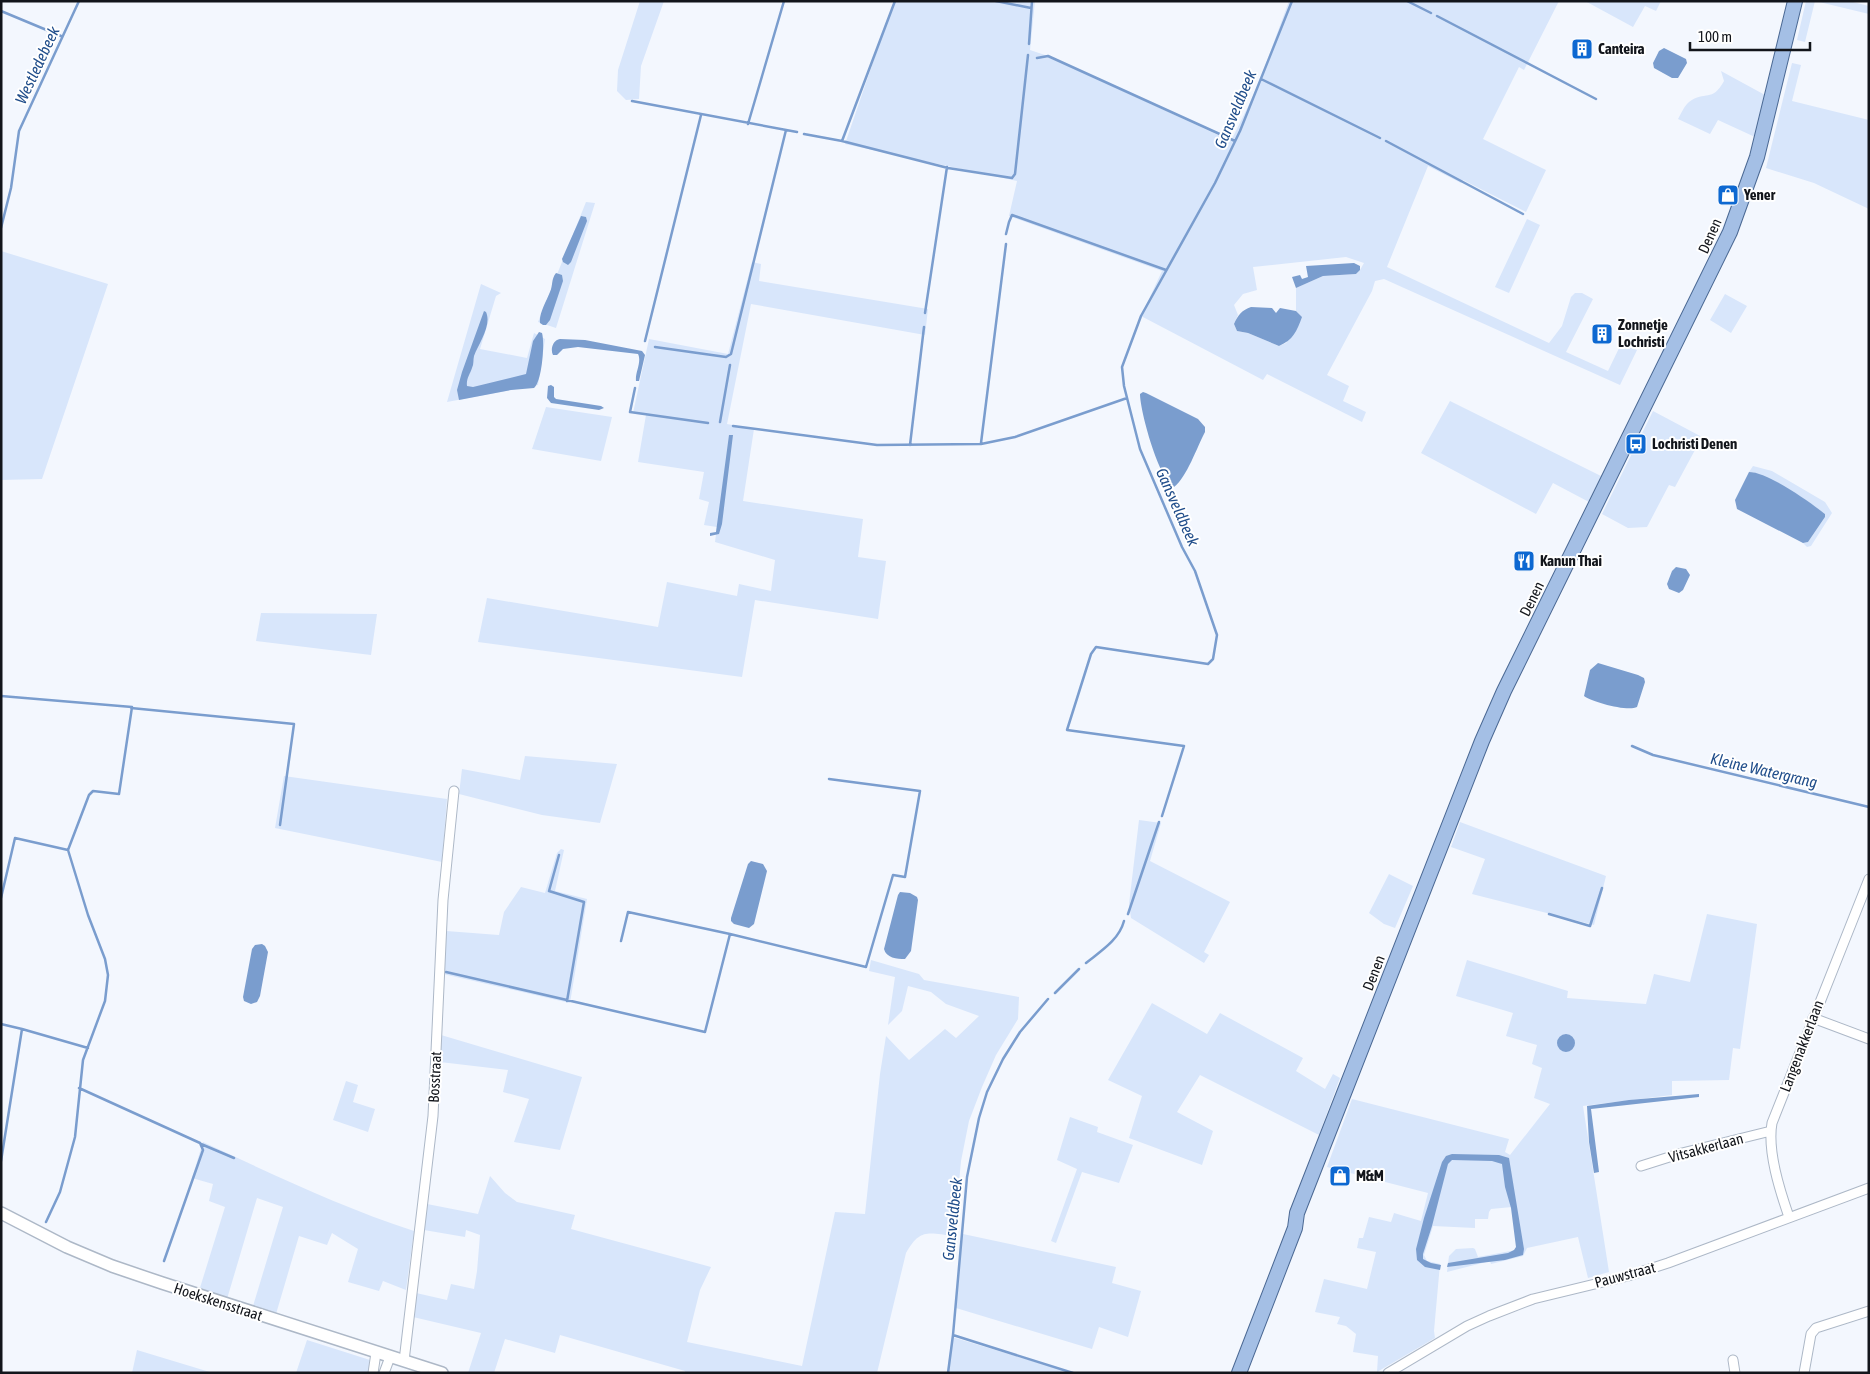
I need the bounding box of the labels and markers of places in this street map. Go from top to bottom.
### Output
building icon: Canteira [1570,37,1594,61]
place label: Canteira [1598,40,1645,57]
shop icon: Yener [1716,183,1740,207]
place label: Yener [1743,186,1776,203]
place label: Zonnetje Lochristi [1618,316,1668,350]
building icon: Zonnetje Lochristi [1590,322,1614,346]
bus stop icon: Lochristi Denen [1624,432,1648,456]
place label: Lochristi Denen [1652,435,1737,452]
restaurant icon: Kanun Thai [1512,549,1536,573]
place label: Kanun Thai [1540,552,1602,569]
shop icon: M&M [1328,1164,1352,1188]
place label: M&M [1356,1167,1384,1184]

